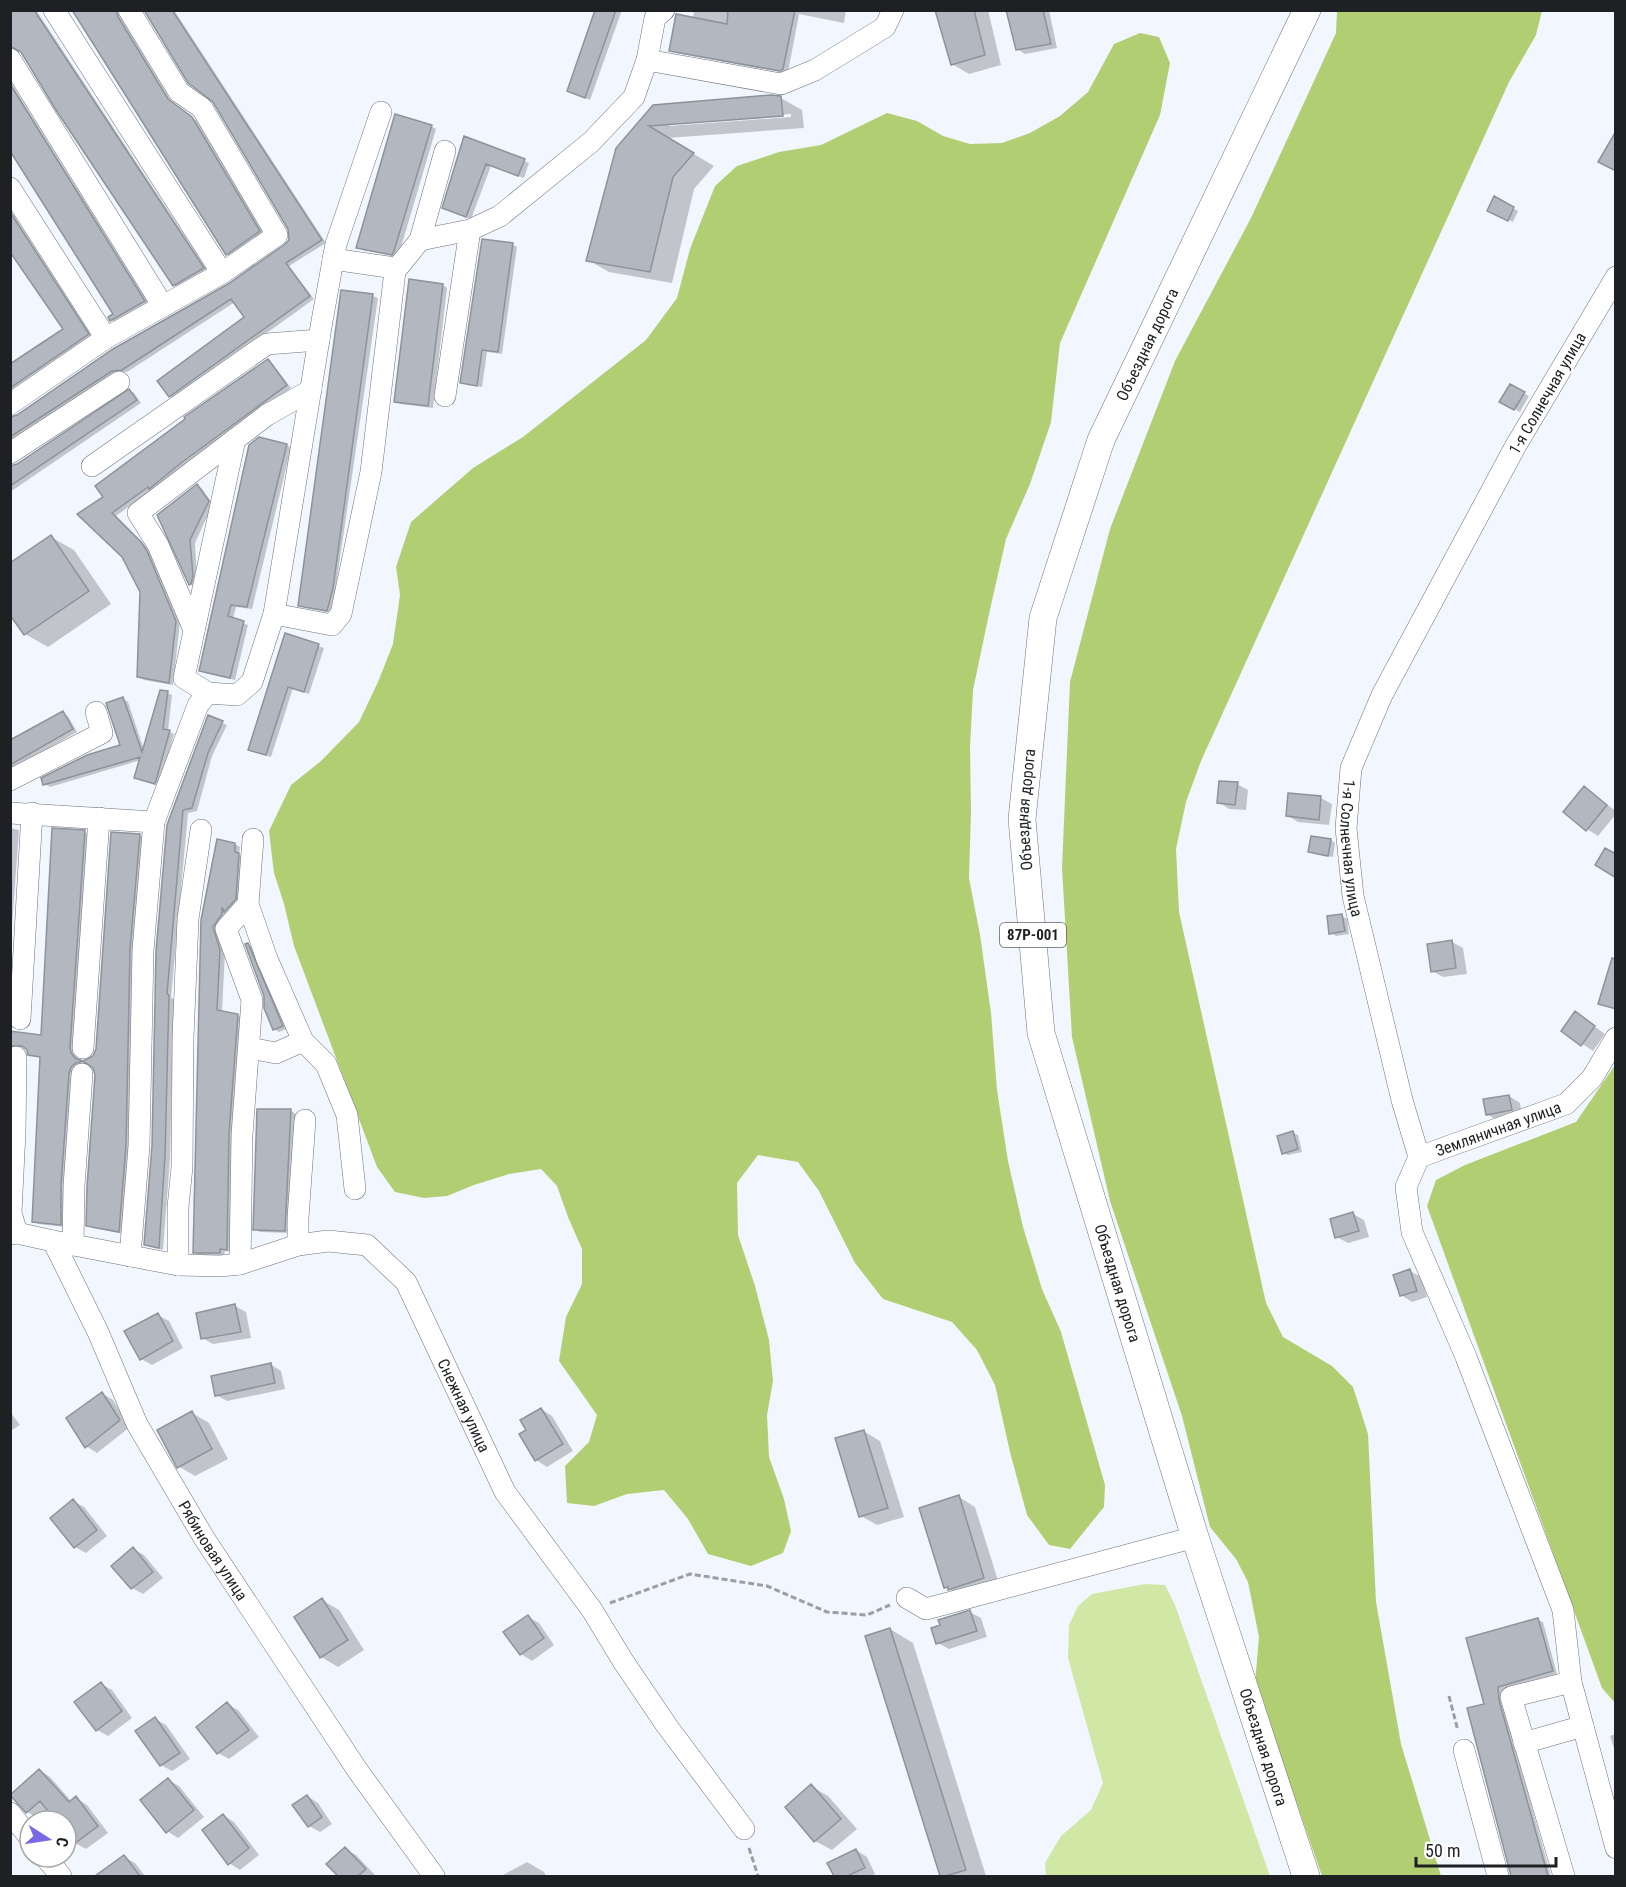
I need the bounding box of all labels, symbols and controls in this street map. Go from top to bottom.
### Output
street label: Объездная дорога [1112,285,1182,404]
street label: 1-я Солнечная улица [1505,329,1590,458]
street label: Объездная дорога [1013,748,1039,871]
street label: 1-я Солнечная улица [1336,779,1367,919]
road number: 87Р-001 [1000,923,1066,947]
street label: Земляничная улица [1433,1098,1563,1160]
street label: Объездная дорога [1091,1222,1145,1345]
street label: Снежная улица [434,1356,494,1455]
street label: Рябиновая улица [174,1497,252,1604]
street label: Объездная дорога [1236,1686,1291,1808]
north arrow [18,1809,78,1869]
scale bar [1416,1830,1556,1868]
text: С [52,1836,72,1848]
text: 50 m [1425,1840,1460,1861]

